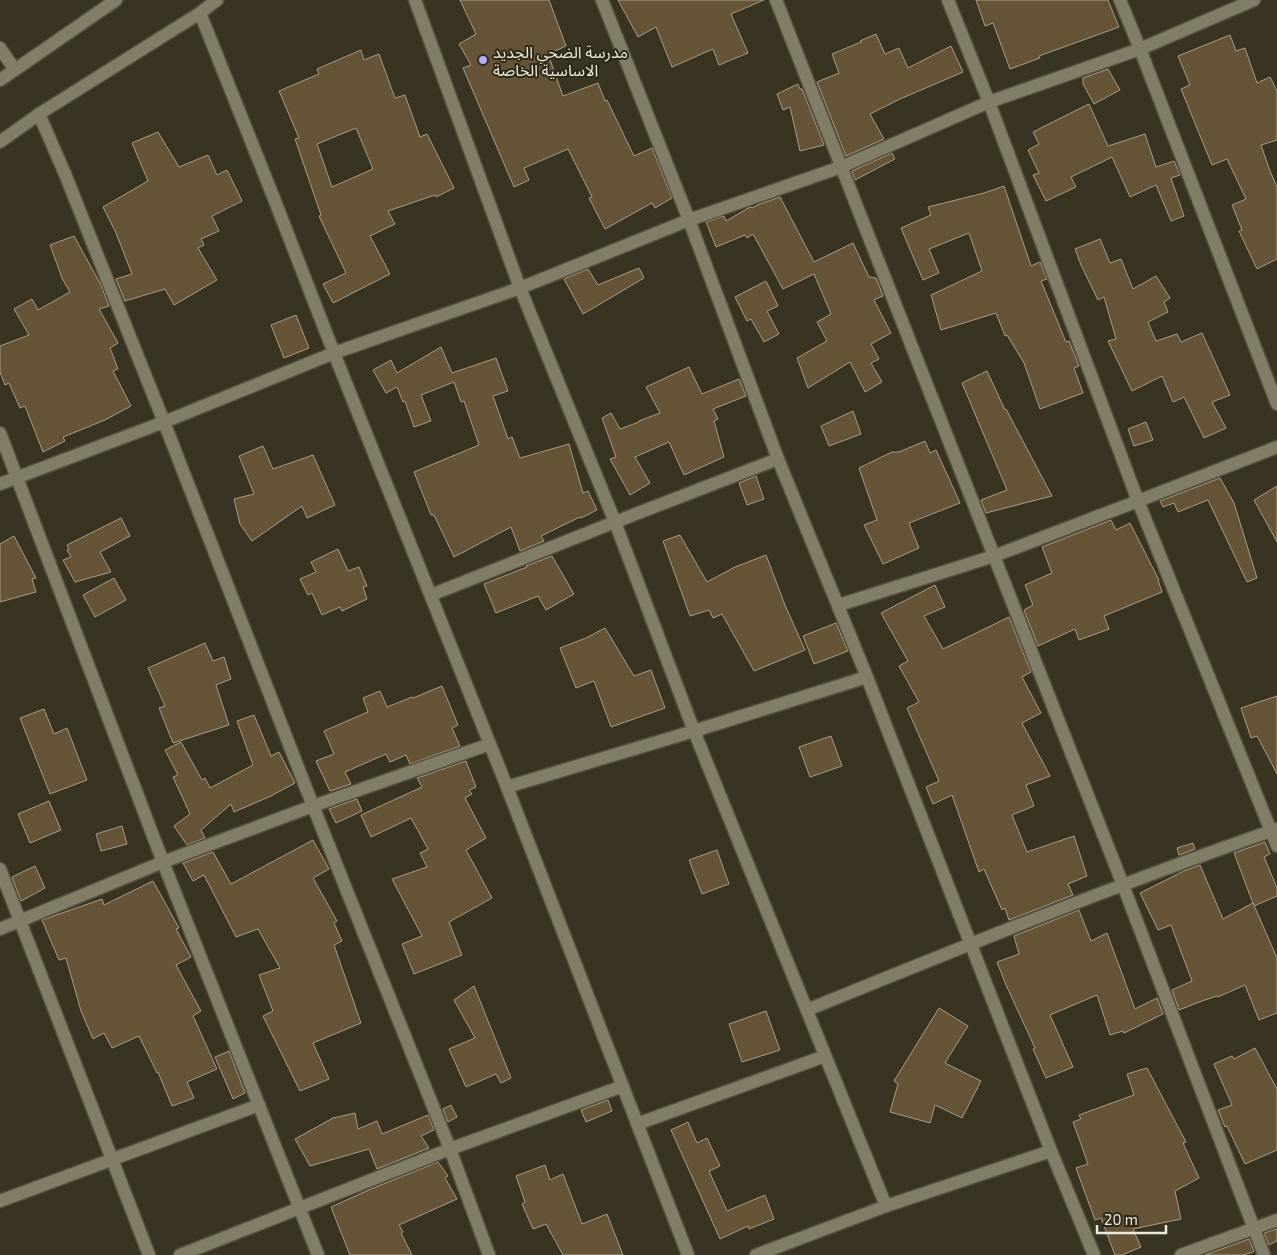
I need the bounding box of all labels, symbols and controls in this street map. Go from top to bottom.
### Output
place label: مدرسة الضحي الجديد الاساسية الخاصة [493,42,628,79]
marker: مدرسة الضحي الجديد الاساسية الخاصة [477,54,489,66]
scale bar [1097,1202,1166,1234]
text: 20 m [1104,1210,1138,1228]

